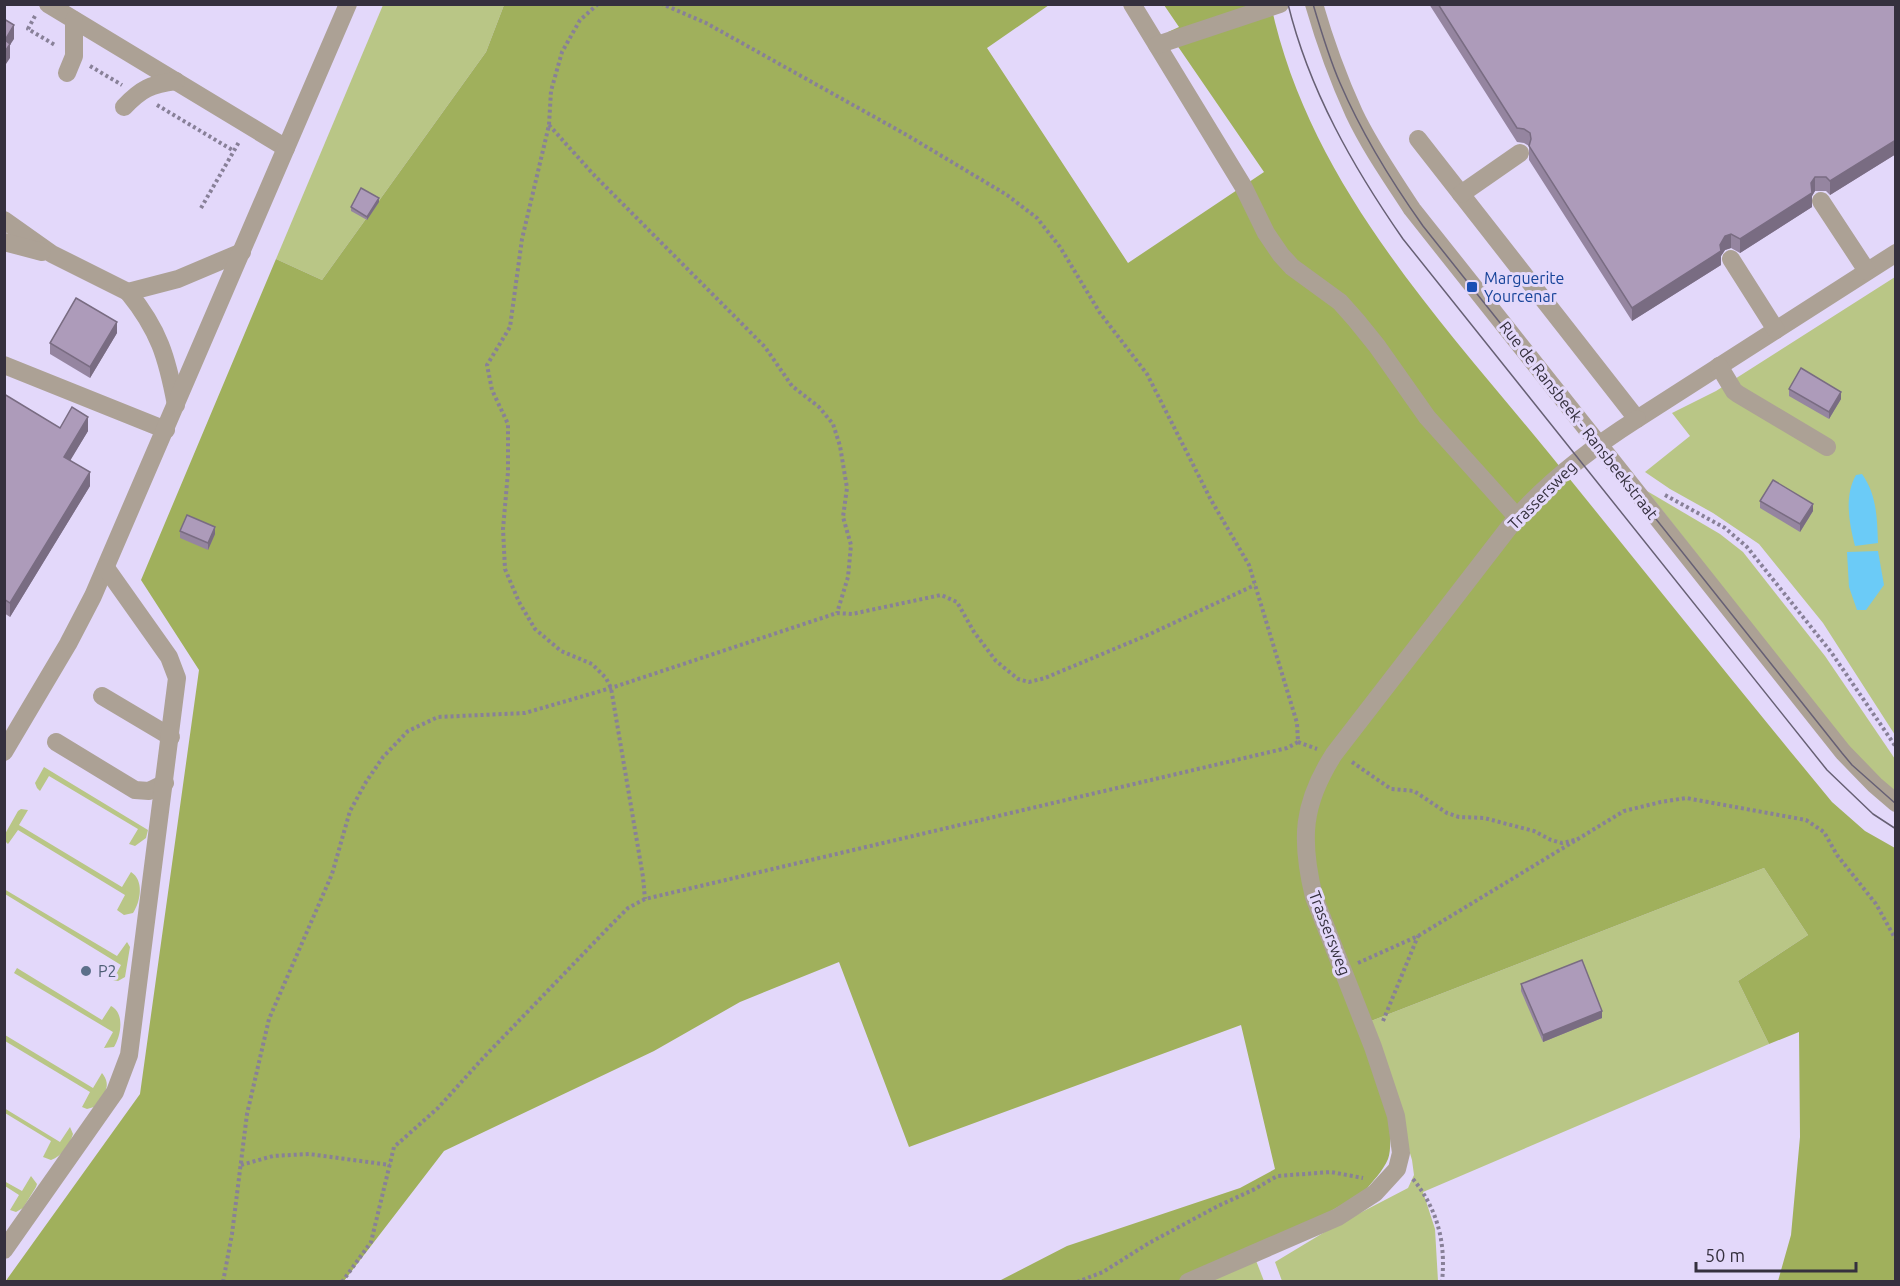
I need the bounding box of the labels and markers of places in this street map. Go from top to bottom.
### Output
place label: Marguerite Yourcenar [1484,269,1564,305]
marker: Marguerite Yourcenar [1465,280,1479,294]
place label: P2 [98,962,117,980]
marker: P2 [79,964,93,978]

